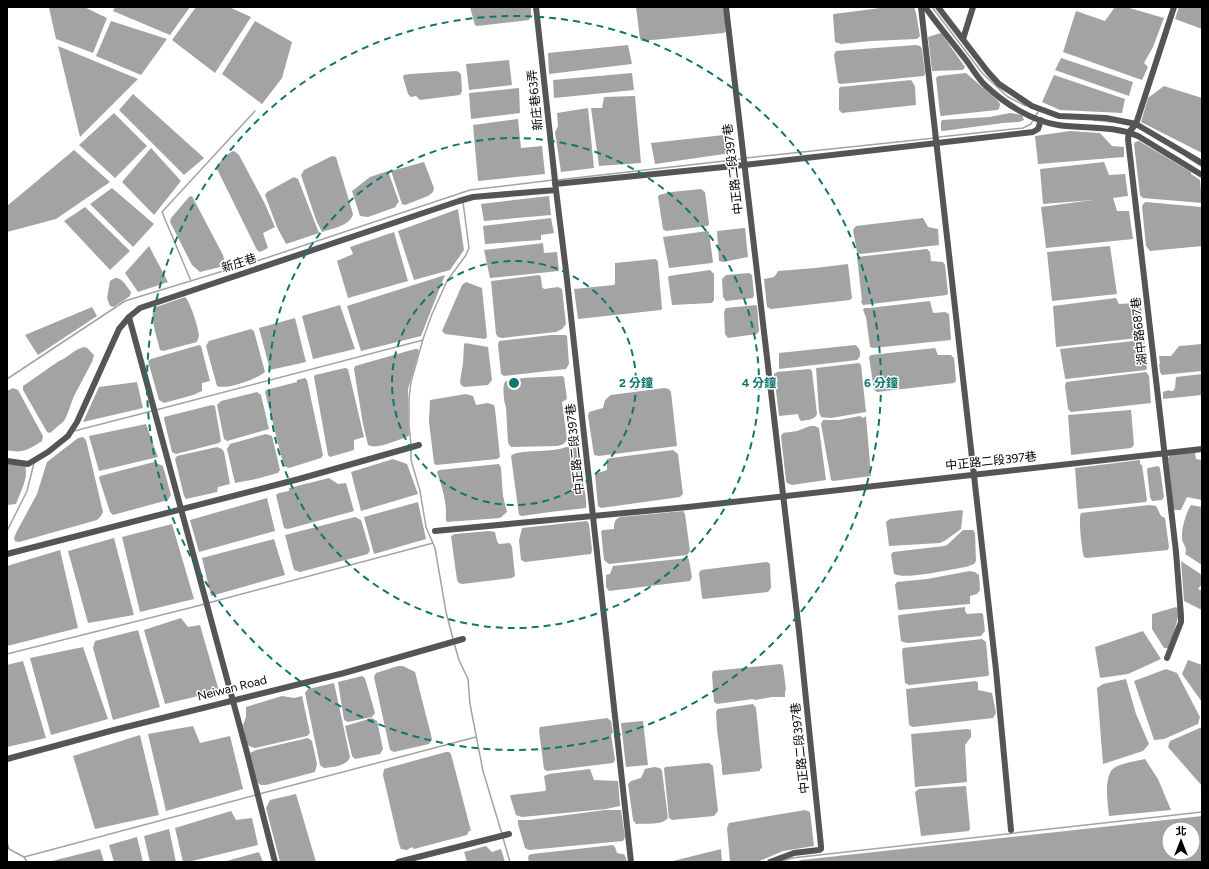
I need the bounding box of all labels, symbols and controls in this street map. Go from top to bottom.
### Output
street label: 新庄巷63弄 [525,69,545,131]
street label: 中正路二段397巷 [720,123,746,215]
street label: 新庄巷 [220,251,258,275]
street label: 湖中路687巷 [1128,296,1150,366]
centre of rings [507,376,521,390]
text: 2 分鐘 [619,376,653,390]
text: 4 分鐘 [742,376,776,390]
text: 6 分鐘 [864,376,898,390]
street label: 中正路二段397巷 [563,403,587,495]
street label: 中正路二段397巷 [945,449,1037,473]
street label: Neiwan Road [196,673,268,703]
street label: 中正路二段397巷 [788,702,812,794]
north arrow [1161,821,1201,861]
text: 北 [1176,825,1187,838]

